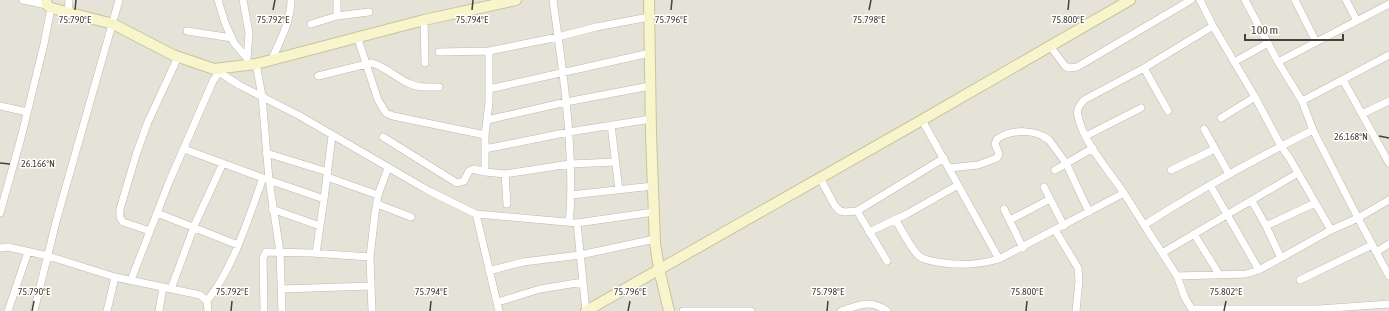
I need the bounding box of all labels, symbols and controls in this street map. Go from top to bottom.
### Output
text: 75.790°E [59,14,92,25]
text: 75.792°E [257,14,290,25]
text: 75.794°E [456,14,489,25]
text: 75.796°E [655,14,688,25]
text: 75.798°E [853,14,886,25]
text: 75.800°E [1052,14,1085,25]
scale bar [1245,16,1343,42]
text: 100 m [1251,23,1278,37]
text: 26.168°N [1334,131,1368,142]
text: 26.166°N [21,158,55,169]
text: 75.790°E [18,286,51,297]
text: 75.792°E [216,286,249,297]
text: 75.794°E [415,286,448,297]
text: 75.796°E [614,286,647,297]
text: 75.798°E [812,286,845,297]
text: 75.800°E [1011,286,1044,297]
text: 75.802°E [1210,286,1243,297]

